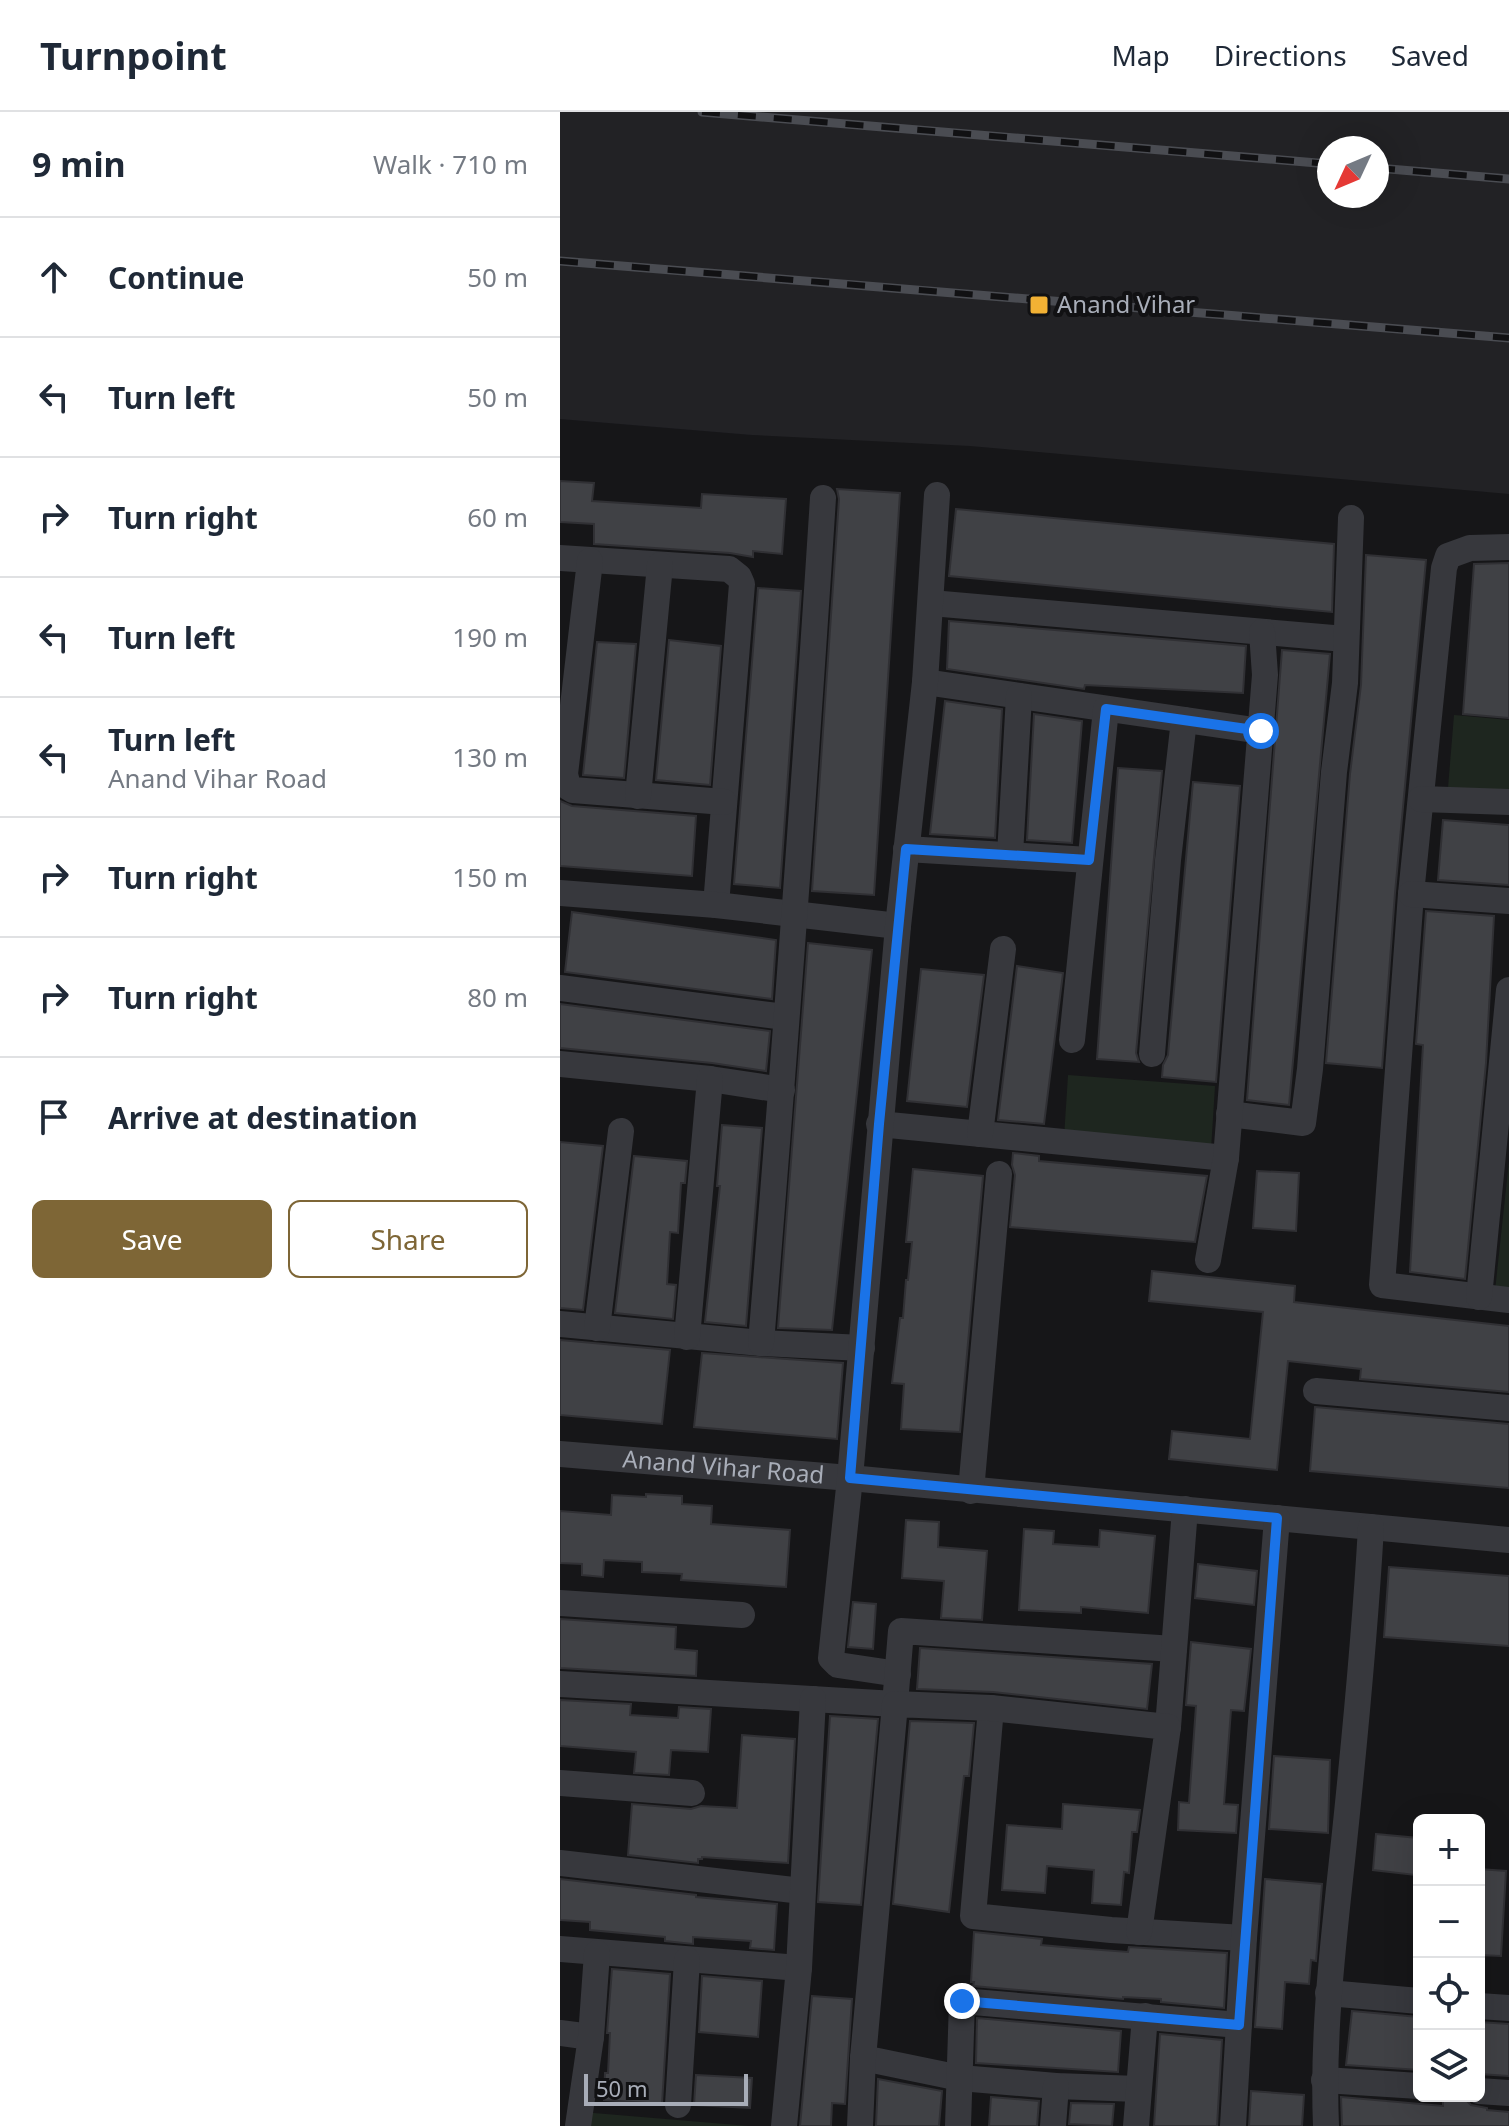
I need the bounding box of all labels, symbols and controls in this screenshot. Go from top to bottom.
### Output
text: Turnpoint [40,29,227,81]
text: Map [1111,36,1170,74]
text: Directions [1214,36,1347,74]
text: Saved [1391,36,1469,74]
north arrow [1317,136,1389,208]
text: 9 min [32,141,126,187]
text: Walk · 710 m [373,146,528,182]
icon: ahead [32,255,76,299]
text: Continue [108,257,244,298]
text: 50 m [467,259,528,295]
place label: Anand Vihar [1057,287,1195,320]
marker: Anand Vihar [1028,294,1050,316]
icon: left [32,375,76,419]
text: Turn left [108,377,236,418]
text: 50 m [467,379,528,415]
icon: right [32,495,76,539]
text: Turn right [108,497,258,538]
text: 60 m [467,499,528,535]
icon: left [32,615,76,659]
text: Turn left [108,617,236,658]
text: 190 m [452,619,528,655]
route start [1243,713,1279,749]
text: Turn left [108,719,236,760]
icon: left [32,735,76,779]
text: 130 m [452,739,528,775]
text: Anand Vihar Road [108,760,327,796]
icon: right [32,855,76,899]
text: Turn right [108,857,258,898]
text: 150 m [452,859,528,895]
icon: right [32,975,76,1019]
text: Turn right [108,977,258,1018]
text: 80 m [467,979,528,1015]
icon: arrive [32,1095,76,1139]
text: Arrive at destination [108,1097,418,1138]
button: Save [32,1200,272,1278]
button: Share [288,1200,528,1278]
street label: Anand Vihar Road [621,1441,826,1491]
map controls [1413,1814,1485,2102]
button: + [1413,1814,1485,1886]
button: − [1413,1886,1485,1958]
button: locate [1413,1958,1485,2030]
route end [944,1983,980,2019]
button: layers [1413,2030,1485,2102]
scale bar [584,2070,748,2106]
text: 50 m [596,2073,647,2103]

